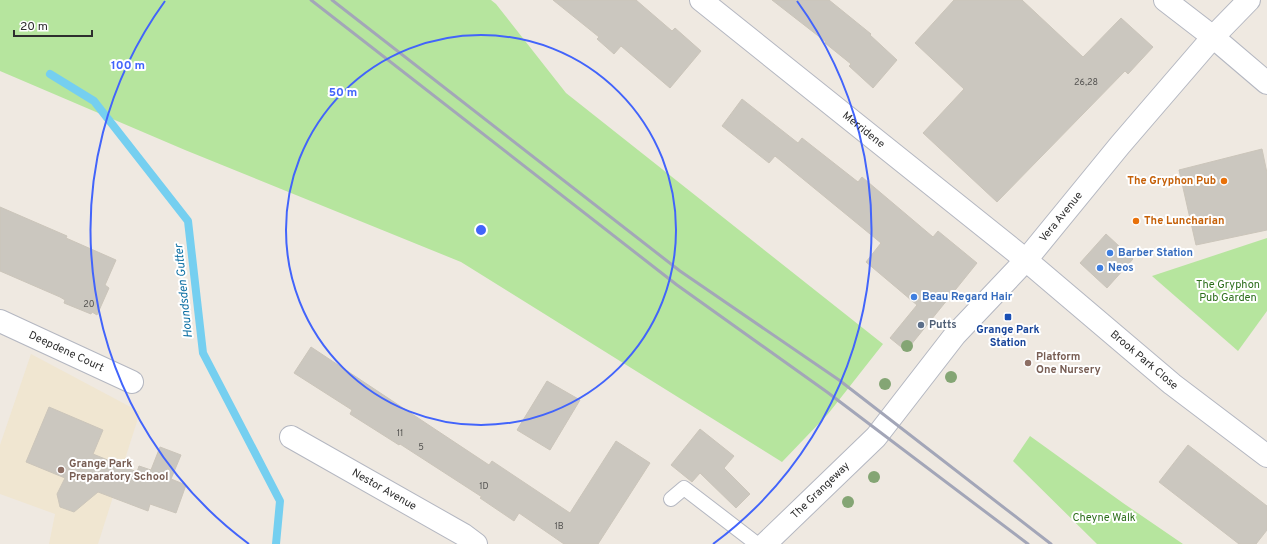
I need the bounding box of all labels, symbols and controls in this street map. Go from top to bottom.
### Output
scale bar [14,12,92,38]
text: 20 m [20,19,48,35]
text: 100 m [111,58,145,74]
house number: 26,28 [1074,77,1098,88]
text: 50 m [329,85,357,101]
street label: Merridene [839,109,888,151]
place label: The Gryphon Pub [1127,174,1216,188]
marker: The Gryphon Pub [1219,176,1229,186]
street label: Vera Avenue [1036,189,1086,245]
place label: The Luncharian [1144,214,1224,228]
marker: The Luncharian [1131,216,1141,226]
centre of rings [474,223,488,237]
water label: Houndsden Gutter [171,242,197,339]
place label: Barber Station [1118,246,1193,260]
marker: Barber Station [1105,248,1115,258]
place label: Neos [1108,261,1134,275]
marker: Neos [1095,263,1105,273]
park label: The Gryphon Pub Garden [1196,278,1260,305]
place label: Beau Regard Hair [922,290,1013,304]
marker: Beau Regard Hair [909,292,919,302]
house number: 20 [83,299,95,310]
marker: Grange Park Station [1003,312,1013,322]
place label: Putts [929,318,957,332]
marker: Putts [916,320,926,330]
place label: Grange Park Station [976,323,1040,350]
street label: Deepdene Court [26,328,106,375]
street label: Brook Park Close [1107,328,1181,393]
place label: Platform One Nursery [1036,350,1101,377]
marker: Platform One Nursery [1023,358,1033,368]
house number: 11 [397,428,403,439]
house number: 5 [418,442,424,453]
place label: Grange Park Preparatory School [69,457,168,484]
street label: The Grangeway [788,459,853,522]
marker: Grange Park Preparatory School [56,465,66,475]
street label: Nestor Avenue [349,466,419,514]
house number: 1D [479,481,489,492]
park label: Cheyne Walk [1072,511,1136,525]
house number: 1B [554,521,564,532]

